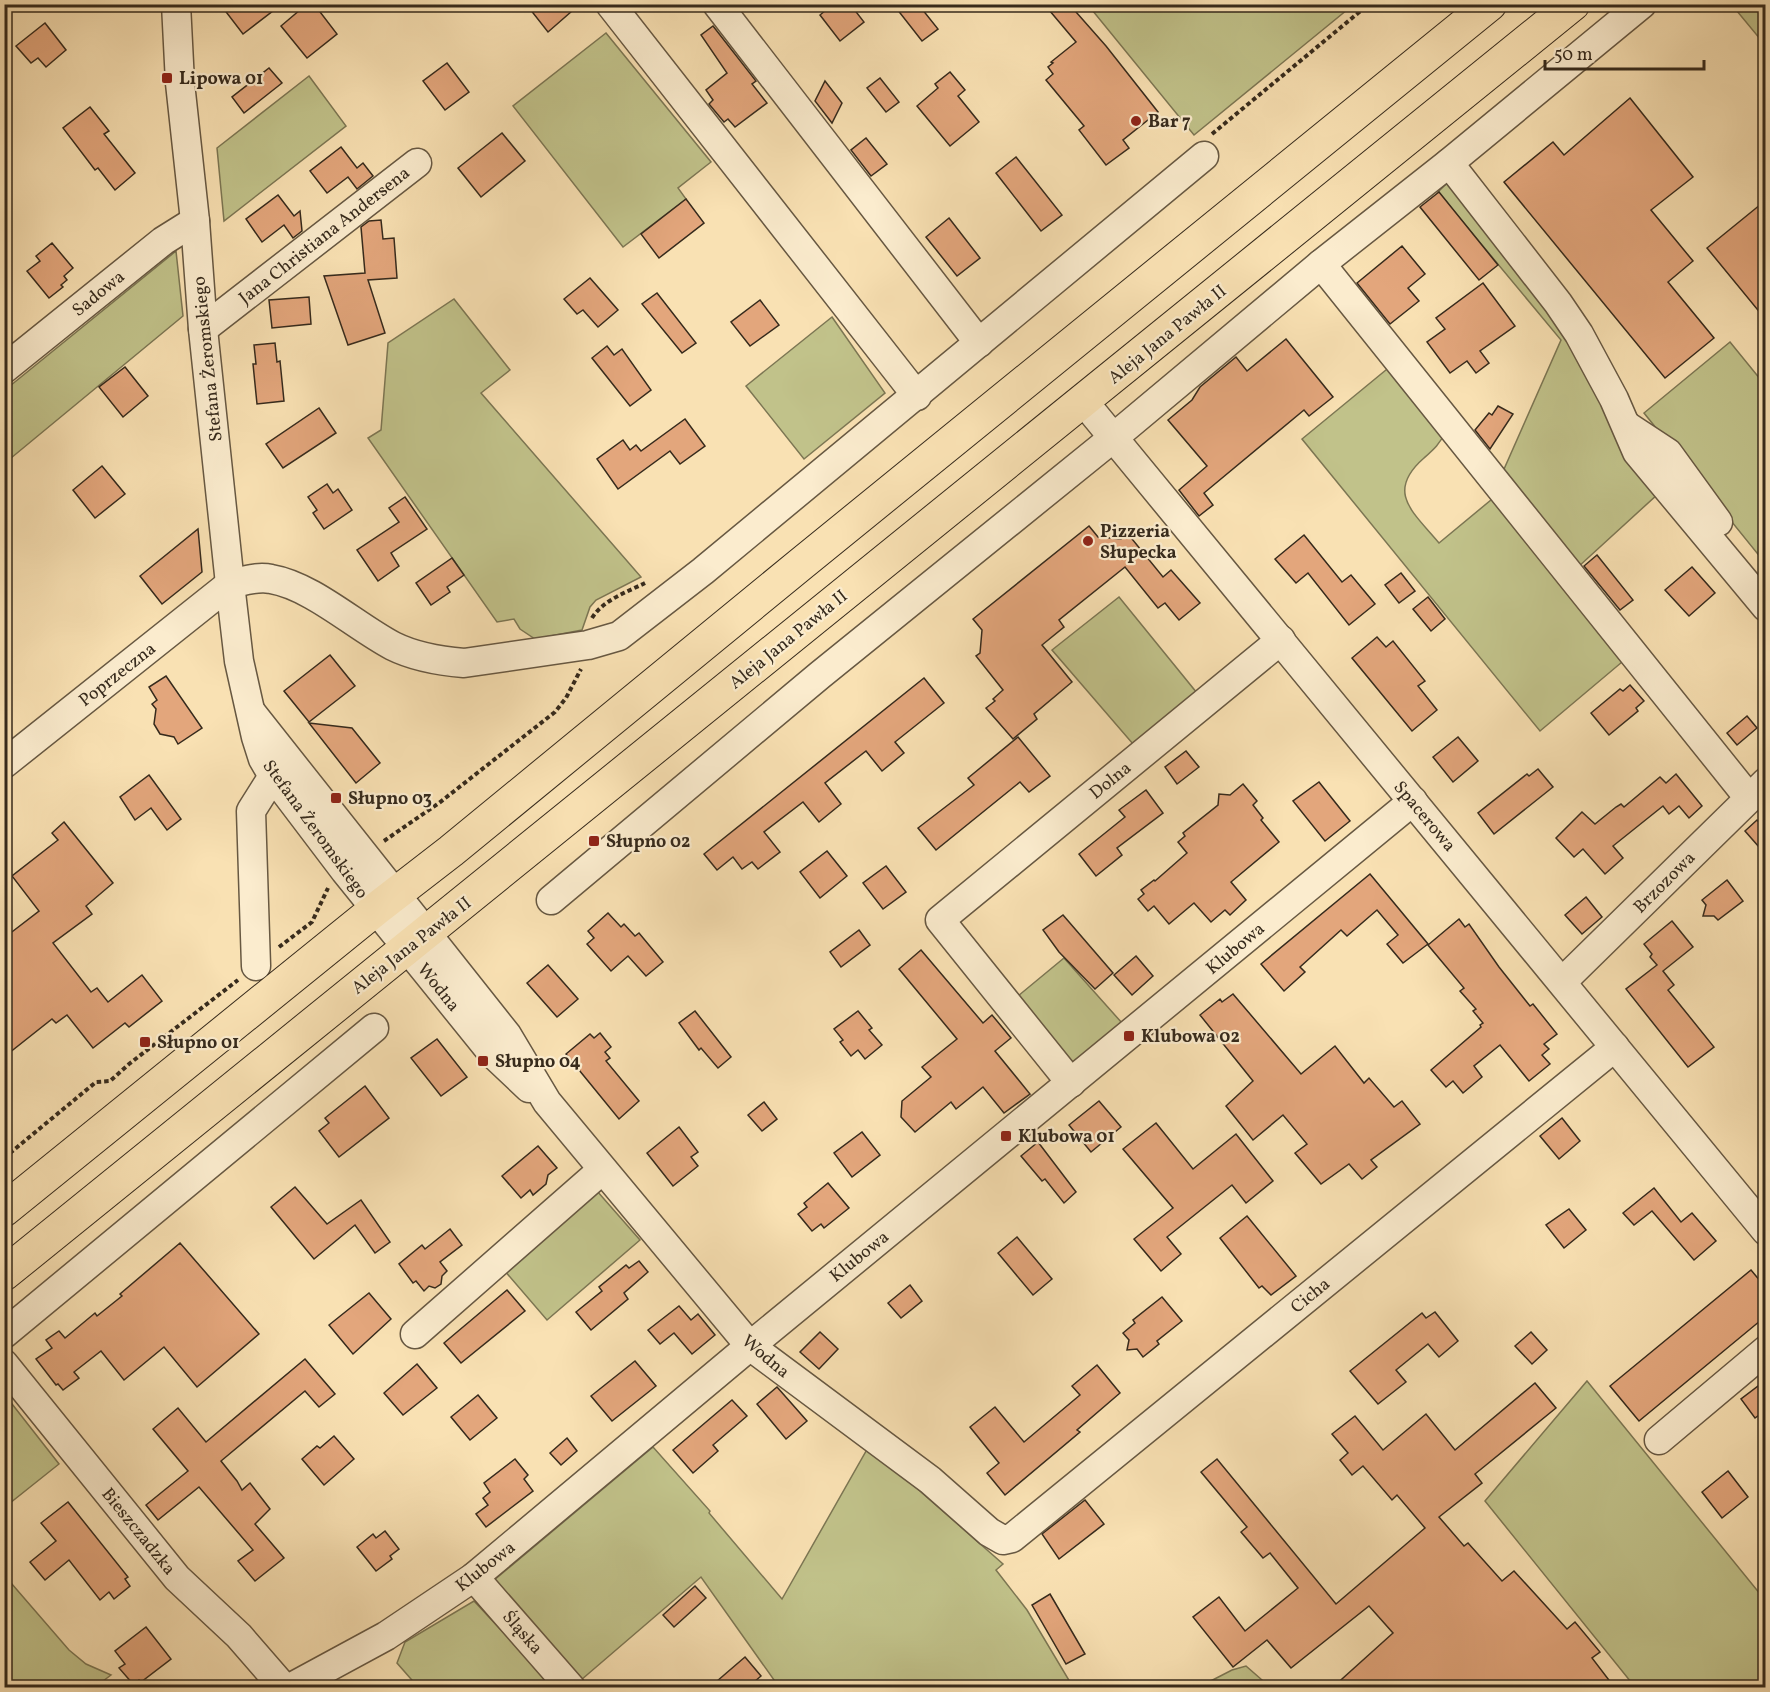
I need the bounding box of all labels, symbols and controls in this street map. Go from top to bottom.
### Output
scale bar [1545,33,1704,71]
text: 50 m [1554,43,1593,68]
place label: Lipowa 01 [179,67,263,92]
marker: Lipowa 01 [160,71,174,85]
place label: Bar 7 [1148,110,1191,135]
marker: Bar 7 [1129,114,1143,128]
street label: Jana Christiana Andersena [234,161,416,311]
street label: Sadowa [67,265,131,323]
street label: Stefana Żeromskiego [187,275,230,443]
street label: Aleja Jana Pawła II [1103,280,1233,391]
place label: Pizzeria Słupecka [1100,520,1177,566]
marker: Pizzeria Słupecka [1081,534,1095,548]
street label: Aleja Jana Pawła II [724,585,854,696]
street label: Poprzeczna [74,637,162,713]
street label: Stefana Żeromskiego [256,755,374,904]
street label: Dolna [1085,756,1137,806]
street label: Spacerowa [1387,776,1461,858]
place label: Słupno 03 [348,787,432,812]
marker: Słupno 03 [329,791,343,805]
place label: Słupno 02 [606,830,690,855]
marker: Słupno 02 [587,834,601,848]
street label: Brzozowa [1628,846,1702,920]
street label: Aleja Jana Pawła II [347,891,477,1001]
street label: Klubowa [1201,917,1271,981]
street label: Wodna [410,958,465,1018]
place label: Klubowa 02 [1141,1025,1240,1050]
marker: Klubowa 02 [1122,1029,1136,1043]
place label: Słupno 01 [157,1031,239,1056]
marker: Słupno 01 [138,1035,152,1049]
place label: Słupno 04 [495,1050,581,1075]
marker: Słupno 04 [476,1054,490,1068]
place label: Klubowa 01 [1018,1125,1115,1150]
marker: Klubowa 01 [999,1129,1013,1143]
street label: Klubowa [825,1225,895,1289]
street label: Cicha [1286,1272,1336,1320]
street label: Wodna [736,1330,795,1385]
street label: Bieszczadzka [95,1483,181,1581]
street label: Klubowa [451,1536,521,1599]
street label: Śląska [496,1606,548,1660]

